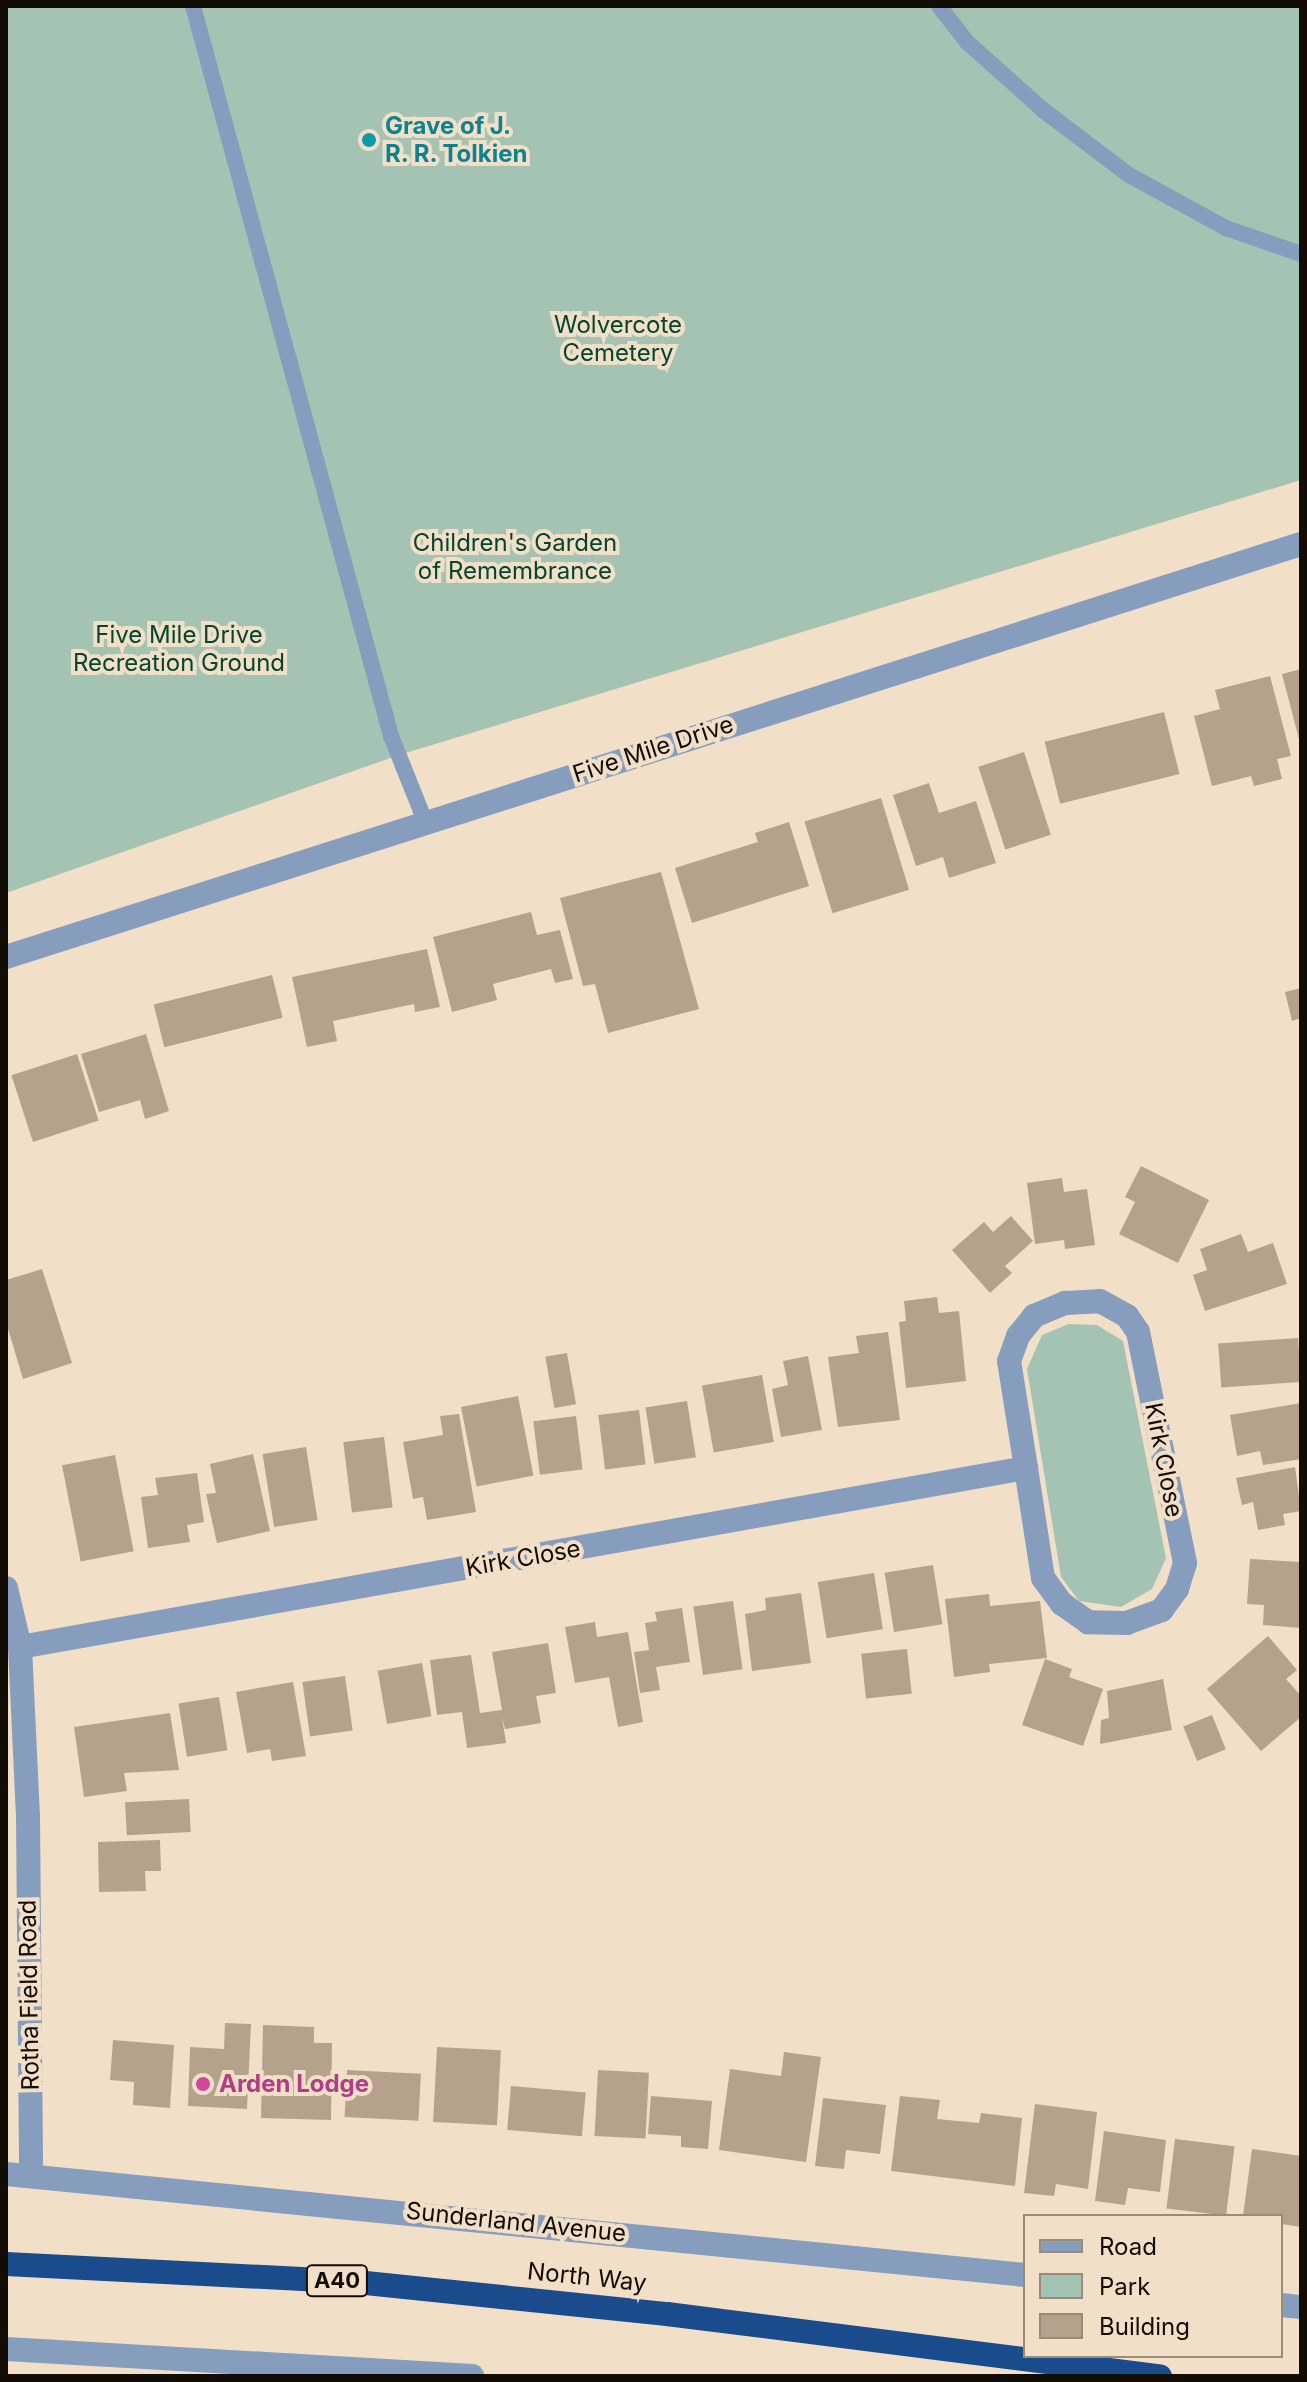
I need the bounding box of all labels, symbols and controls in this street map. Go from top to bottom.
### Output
place label: Grave of J. R. R. Tolkien [385,112,529,168]
marker: Grave of J. R. R. Tolkien [360,131,378,149]
park label: Wolvercote Cemetery [554,311,682,367]
park label: Children's Garden of Remembrance [413,529,617,585]
park label: Five Mile Drive Recreation Ground [73,621,285,677]
street label: Five Mile Drive [569,709,737,789]
street label: Kirk Close [1139,1400,1189,1520]
street label: Kirk Close [463,1534,583,1582]
street label: Rotha Field Road [13,1899,45,2091]
place label: Arden Lodge [219,2070,369,2098]
marker: Arden Lodge [194,2075,212,2093]
street label: Sunderland Avenue [405,2196,627,2248]
legend [1023,2214,1283,2358]
text: Road [1099,2232,1157,2261]
street label: North Way [526,2256,648,2298]
road number: A40 [305,2263,369,2299]
text: Park [1099,2272,1150,2301]
text: Building [1099,2312,1190,2341]

